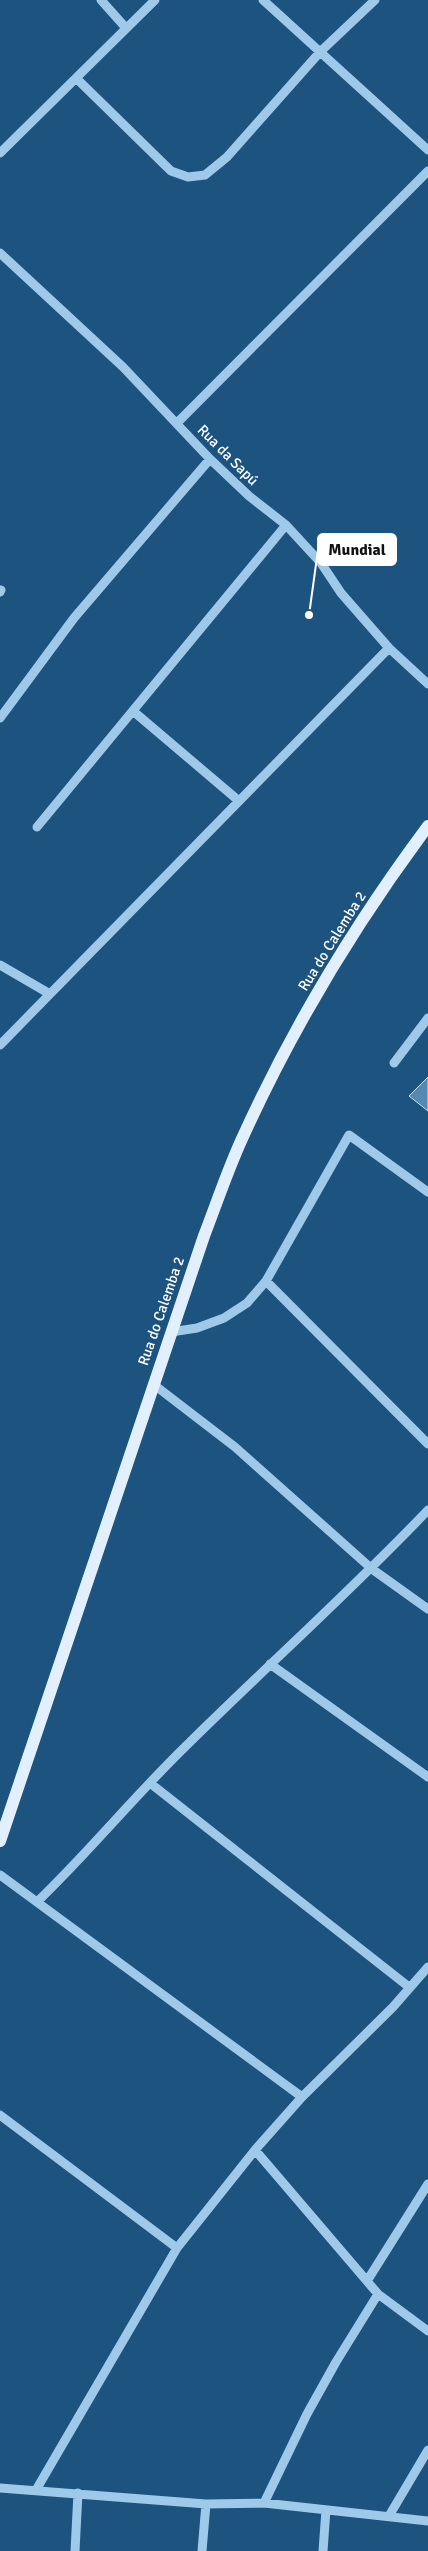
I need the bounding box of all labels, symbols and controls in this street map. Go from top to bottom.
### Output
street label: Rua da Sapú [194,421,262,489]
callout: Mundial [318,534,396,565]
text: Mundial [328,540,386,560]
street label: Rua do Calemba 2 [294,888,370,994]
street label: Rua do Calemba 2 [134,1254,188,1368]

